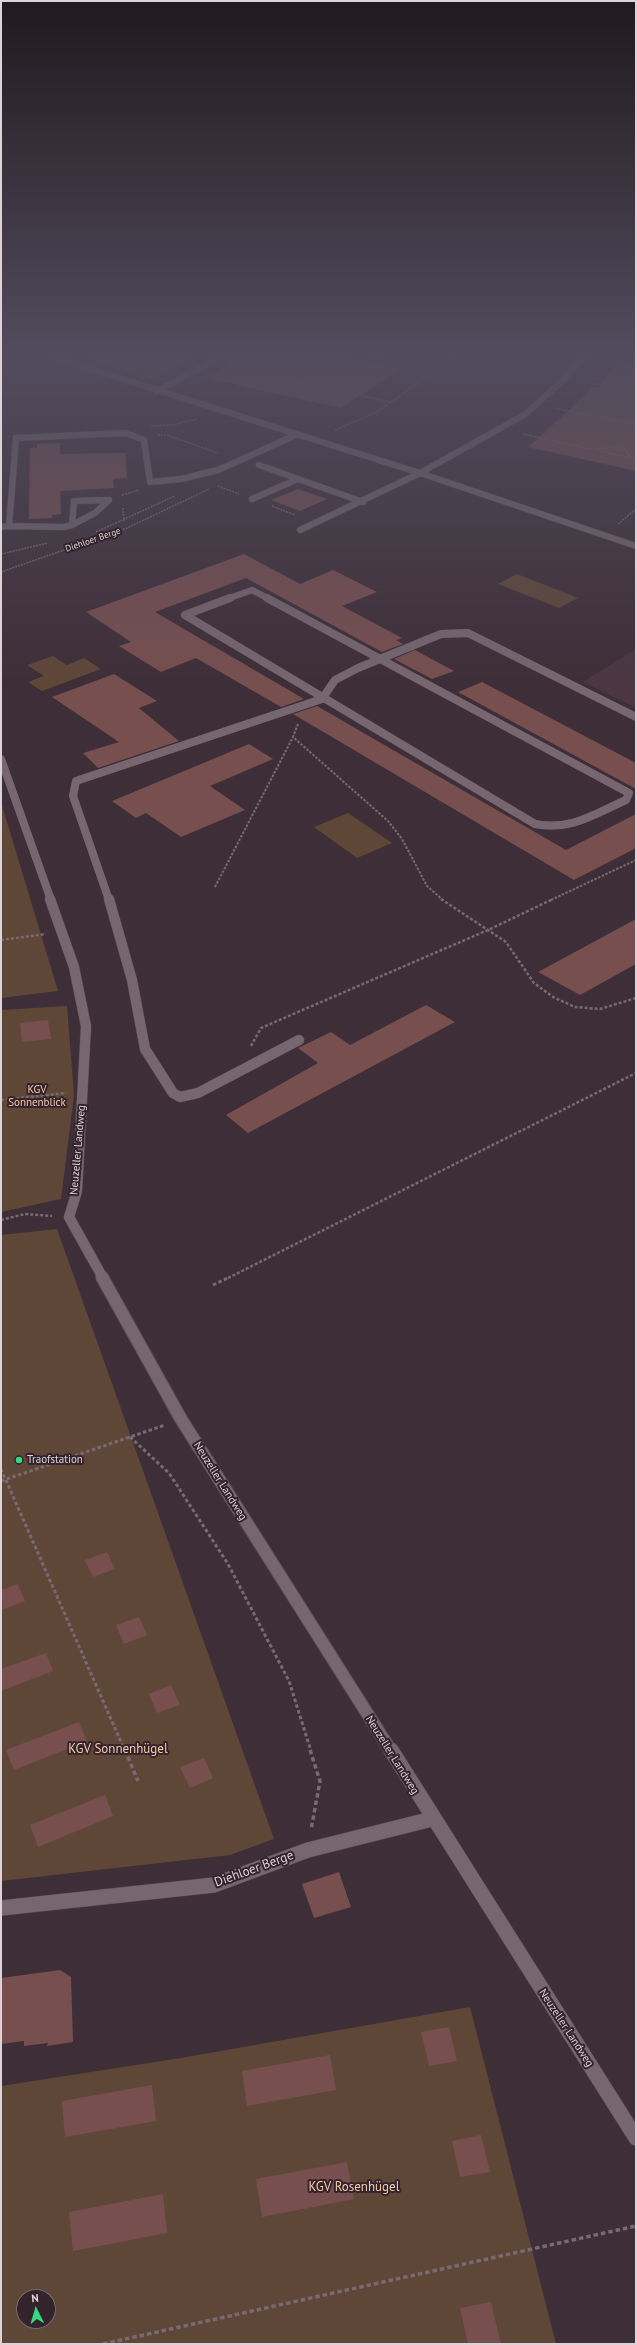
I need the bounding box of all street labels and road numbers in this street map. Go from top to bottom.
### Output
street label: Diehloer Berge [64,526,122,554]
street label: Neuzeller Landweg [67,1105,89,1195]
street label: Neuzeller Landweg [191,1439,249,1523]
street label: Neuzeller Landweg [363,1713,421,1797]
street label: Diehloer Berge [212,1847,296,1891]
street label: Neuzeller Landweg [536,1987,596,2069]

